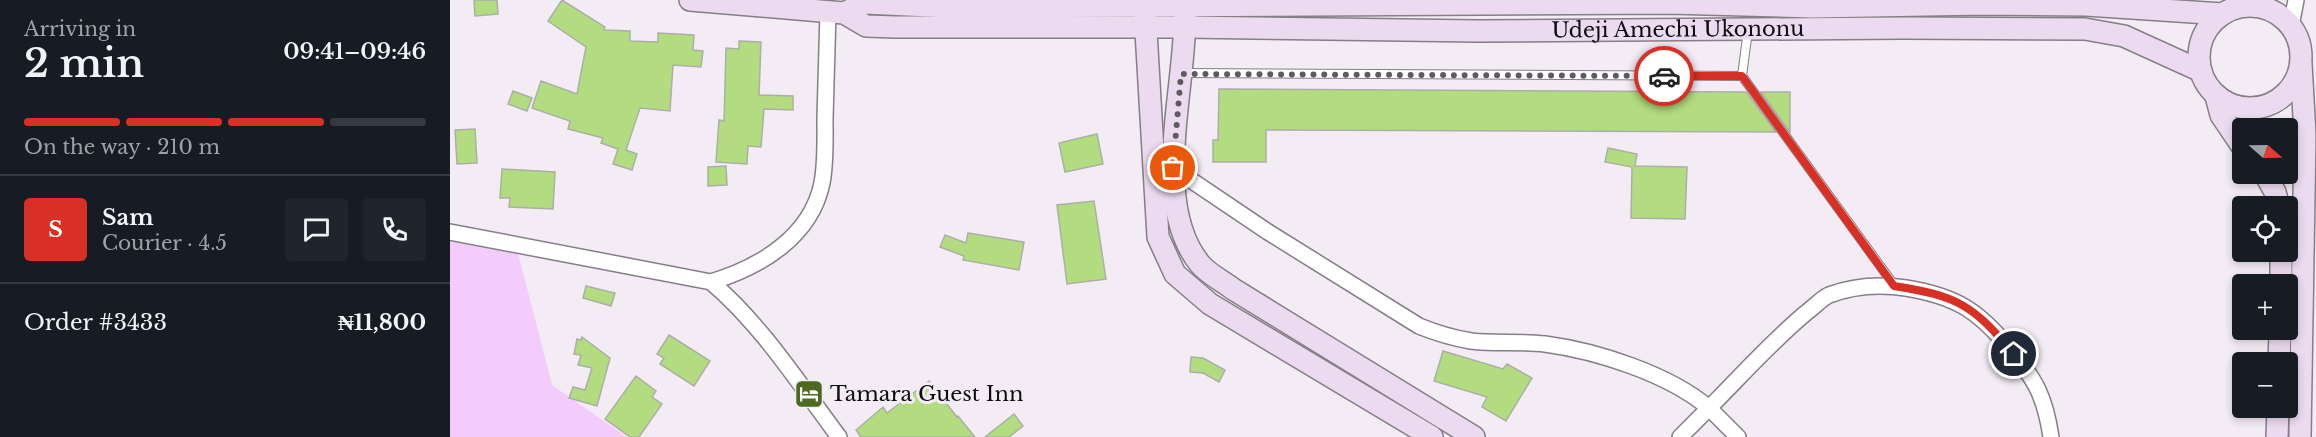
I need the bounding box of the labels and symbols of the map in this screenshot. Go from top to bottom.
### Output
street label: Udeji Amechi Ukononu [1551,16,1804,43]
courier [1634,46,1694,106]
north arrow [2232,118,2298,184]
pin [1147,142,1198,193]
pin [1988,328,2039,379]
hotel icon: Tamara Guest Inn [793,378,825,410]
place label: Tamara Guest Inn [830,381,1023,407]

